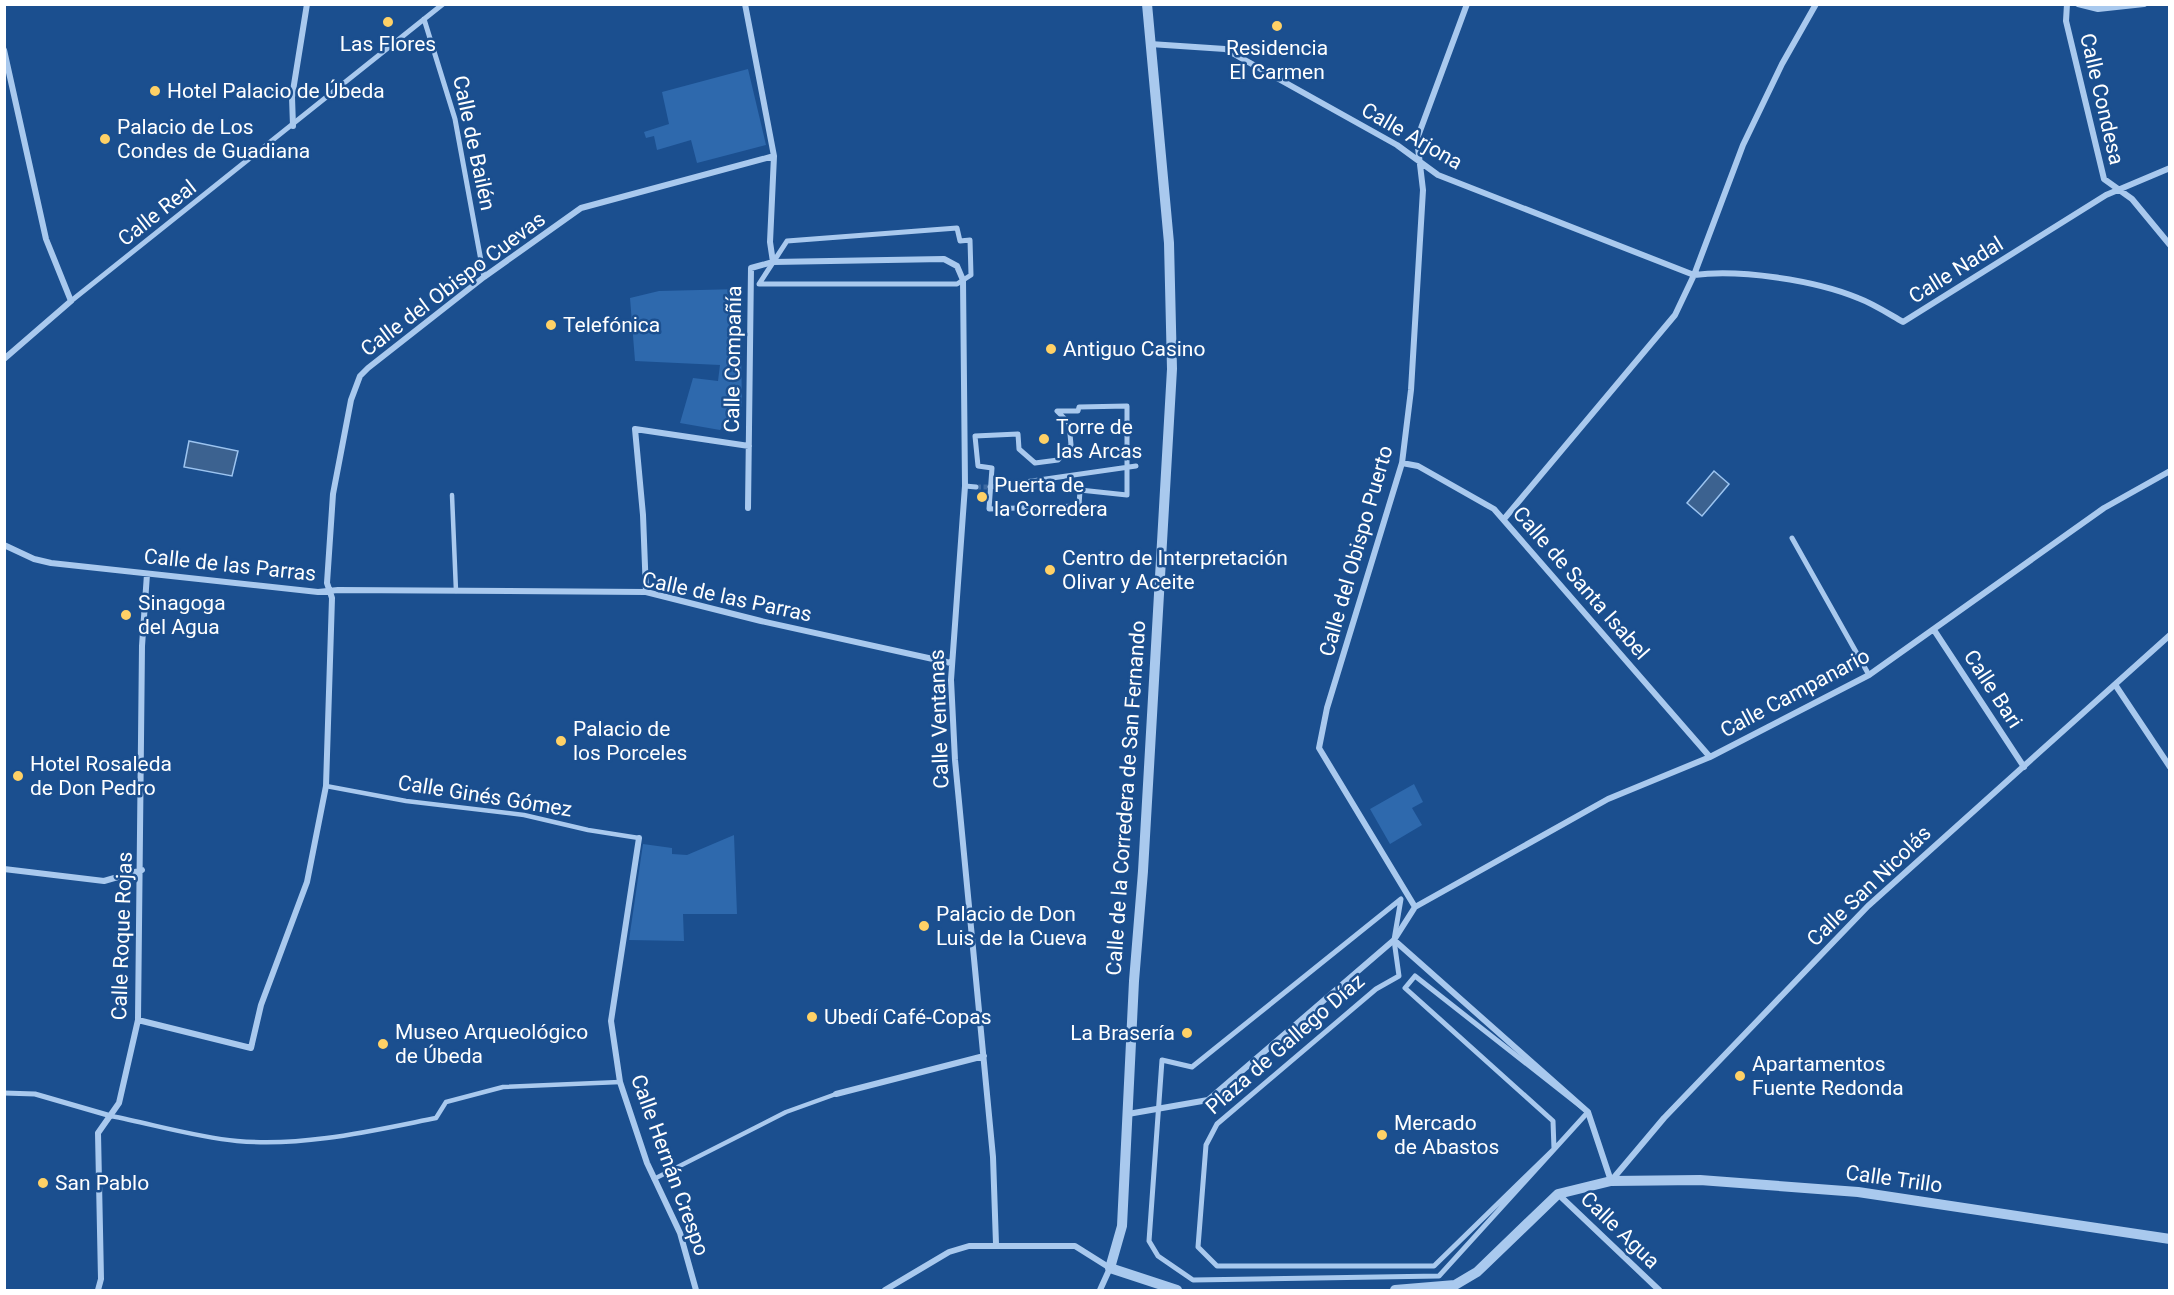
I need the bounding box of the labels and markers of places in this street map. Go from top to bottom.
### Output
marker: Las Flores [381,15,395,29]
marker: Residencia El Carmen [1270,19,1284,33]
place label: Las Flores [340,32,436,56]
place label: Residencia El Carmen [1226,36,1328,84]
place label: Hotel Palacio de Úbeda [167,79,385,103]
marker: Hotel Palacio de Úbeda [148,84,162,98]
place label: Palacio de Los Condes de Guadiana [117,115,310,163]
marker: Palacio de Los Condes de Guadiana [98,132,112,146]
place label: Telefónica [563,313,660,337]
marker: Telefónica [544,318,558,332]
place label: Antiguo Casino [1063,337,1205,361]
marker: Antiguo Casino [1044,342,1058,356]
place label: Torre de las Arcas [1056,415,1142,463]
marker: Torre de las Arcas [1037,432,1051,446]
place label: Puerta de la Corredera [994,473,1108,521]
marker: Puerta de la Corredera [975,490,989,504]
place label: Centro de Interpretación Olivar y Aceite [1062,546,1288,594]
marker: Centro de Interpretación Olivar y Aceite [1043,563,1057,577]
place label: Sinagoga del Agua [138,591,226,639]
marker: Sinagoga del Agua [119,608,133,622]
place label: Palacio de los Porceles [573,717,687,765]
marker: Palacio de los Porceles [554,734,568,748]
place label: Hotel Rosaleda de Don Pedro [30,752,172,800]
marker: Hotel Rosaleda de Don Pedro [11,769,25,783]
place label: Palacio de Don Luis de la Cueva [936,902,1087,950]
marker: Palacio de Don Luis de la Cueva [917,919,931,933]
place label: Ubedí Café-Copas [824,1005,992,1029]
marker: Ubedí Café-Copas [805,1010,819,1024]
place label: Museo Arqueológico de Úbeda [395,1020,588,1068]
place label: La Brasería [1070,1021,1175,1045]
marker: La Brasería [1180,1026,1194,1040]
marker: Museo Arqueológico de Úbeda [376,1037,390,1051]
place label: Apartamentos Fuente Redonda [1752,1052,1904,1100]
marker: Apartamentos Fuente Redonda [1733,1069,1747,1083]
place label: Mercado de Abastos [1394,1111,1499,1159]
marker: Mercado de Abastos [1375,1128,1389,1142]
place label: San Pablo [55,1171,149,1195]
marker: San Pablo [36,1176,50,1190]

